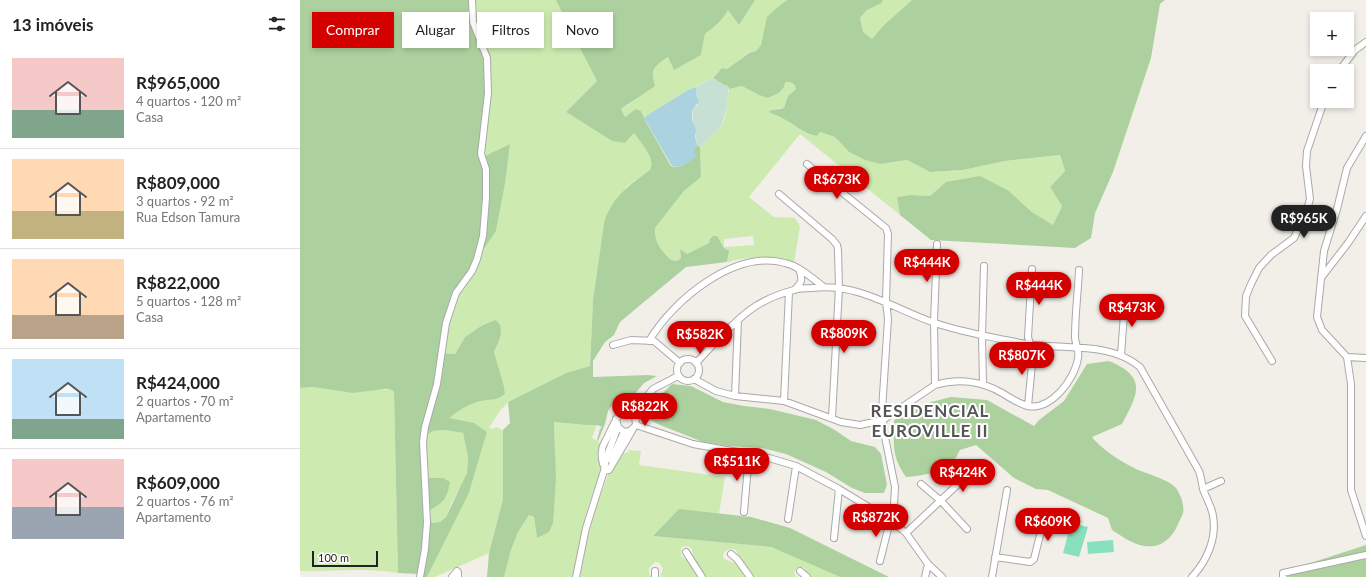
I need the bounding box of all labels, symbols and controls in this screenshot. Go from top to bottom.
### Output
chip: Comprar [312,12,394,48]
chip: Alugar [402,12,469,48]
chip: Filtros [477,12,544,48]
chip: Novo [552,12,613,48]
map controls [1310,12,1354,108]
button: + [1310,12,1354,56]
icon: filters [266,13,288,35]
text: 13 imóveis [12,14,93,35]
button: − [1310,64,1354,108]
text: R$965,000 [136,72,220,93]
icon: home [44,74,92,122]
text: 4 quartos · 120 m² [136,93,241,109]
text: Casa [136,109,163,125]
pin: R$673K [804,166,870,200]
text: R$673K [813,171,861,187]
text: R$809,000 [136,172,220,193]
icon: home [44,175,92,223]
text: 3 quartos · 92 m² [136,193,234,209]
pin: R$965K [1271,205,1337,239]
text: Rua Edson Tamura [136,209,240,225]
text: R$965K [1280,210,1328,226]
pin: R$444K [894,249,960,283]
text: R$444K [903,254,951,270]
text: R$822,000 [136,272,220,293]
pin: R$444K [1006,272,1072,306]
icon: home [44,275,92,323]
text: R$444K [1015,277,1063,293]
text: 5 quartos · 128 m² [136,293,241,309]
pin: R$473K [1099,294,1165,328]
text: R$473K [1108,299,1156,315]
text: Casa [136,309,163,325]
pin: R$809K [811,320,877,354]
pin: R$582K [667,321,733,355]
text: R$809K [820,325,868,341]
text: R$582K [676,326,724,342]
pin: R$807K [989,342,1055,376]
text: R$807K [998,347,1046,363]
text: R$424,000 [136,372,220,393]
icon: home [44,375,92,423]
text: 2 quartos · 70 m² [136,393,234,409]
pin: R$822K [612,393,678,427]
text: R$822K [621,398,669,414]
district label: RESIDENCIAL EUROVILLE II [871,400,989,441]
text: Apartamento [136,409,211,425]
pin: R$511K [704,448,770,482]
text: R$511K [713,453,761,469]
pin: R$424K [930,459,996,493]
text: R$424K [939,464,987,480]
text: R$609,000 [136,472,220,493]
icon: home [44,475,92,523]
text: 2 quartos · 76 m² [136,493,234,509]
pin: R$872K [843,504,909,538]
pin: R$609K [1015,508,1081,542]
text: Apartamento [136,509,211,525]
text: R$872K [852,509,900,525]
text: R$609K [1024,513,1072,529]
scale bar [312,549,378,568]
text: 100 m [318,551,349,564]

